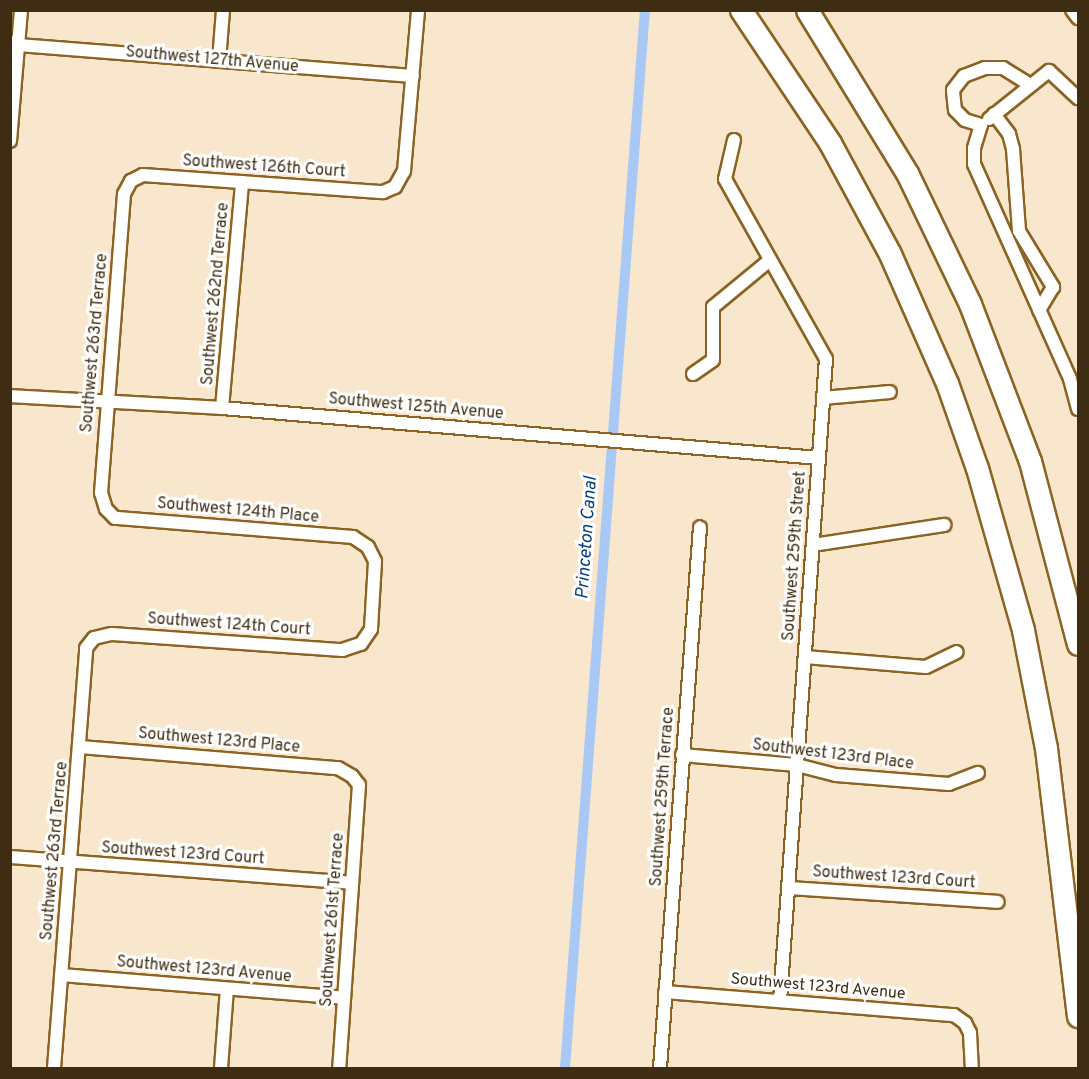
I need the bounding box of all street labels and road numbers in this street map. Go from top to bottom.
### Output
street label: Southwest 127th Avenue [124,43,300,77]
street label: Southwest 126th Court [182,152,346,182]
street label: Southwest 262nd Terrace [198,202,234,386]
street label: Southwest 263rd Terrace [78,252,112,434]
street label: Southwest 125th Avenue [327,390,505,424]
street label: Southwest 259th Street [779,470,811,642]
street label: Southwest 124th Place [156,494,320,528]
street label: Southwest 124th Court [147,610,311,640]
street label: Southwest 259th Terrace [647,706,679,888]
street label: Southwest 123rd Place [137,724,301,758]
street label: Southwest 123rd Place [751,736,915,774]
street label: Southwest 263rd Terrace [38,760,72,942]
street label: Southwest 261st Terrace [317,832,349,1008]
street label: Southwest 123rd Court [101,839,265,869]
street label: Southwest 123rd Court [812,863,976,893]
street label: Southwest 123rd Avenue [115,953,293,987]
street label: Southwest 123rd Avenue [729,970,907,1004]

